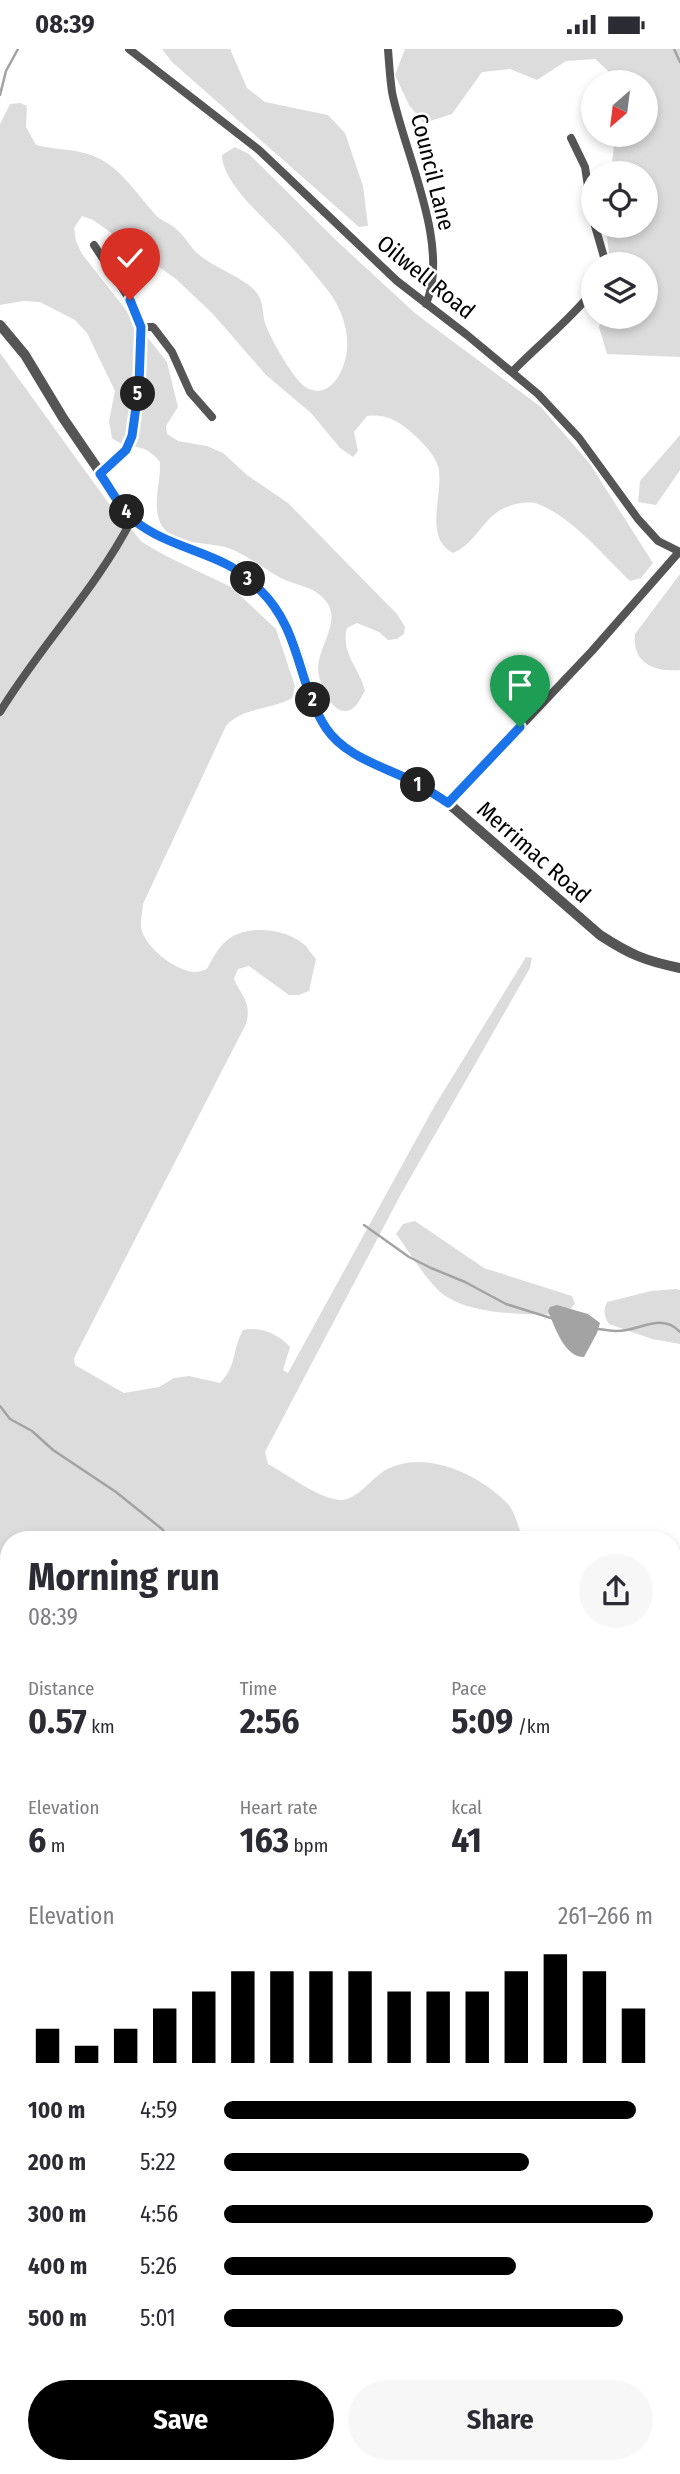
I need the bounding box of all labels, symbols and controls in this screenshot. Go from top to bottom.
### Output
text: 08:39 [35,9,95,40]
north arrow [581,70,658,147]
map controls [581,70,658,329]
street label: Council Lane [405,111,461,233]
button: locate [581,161,658,238]
pin [100,228,160,300]
street label: Oilwell Road [371,229,481,325]
icon: check [111,239,149,277]
button: layers [581,252,658,329]
pin: 5 [120,377,156,411]
text: 5 [133,382,142,405]
pin: 4 [110,495,144,529]
text: 4 [122,500,131,523]
pin: 3 [230,561,266,597]
text: 3 [243,567,252,590]
pin [490,655,550,727]
icon: arrive [501,666,539,704]
pin: 2 [296,683,330,717]
text: 2 [308,688,317,711]
pin: 1 [400,767,436,803]
text: 1 [413,773,422,796]
street label: Merrimac Road [471,795,597,909]
text: Morning run [28,1554,220,1600]
button: share [579,1554,653,1628]
text: 08:39 [28,1603,78,1631]
text: Distance [28,1677,95,1700]
text: Time [240,1677,277,1700]
text: Pace [451,1677,487,1700]
text: 0.57 [28,1700,87,1742]
text: 2:56 [240,1700,300,1742]
text: 5:09 [451,1700,513,1742]
text: km [87,1715,115,1738]
text: /km [513,1715,550,1738]
text: Elevation [28,1796,100,1819]
text: Heart rate [240,1796,318,1819]
text: kcal [451,1796,482,1819]
text: 6 [28,1819,46,1861]
text: 163 [240,1819,289,1861]
text: 41 [451,1819,482,1861]
text: m [46,1834,65,1857]
text: bpm [289,1834,328,1857]
text: Elevation [28,1902,115,1930]
text: 261–266 m [558,1902,653,1930]
text: 100 m [28,2096,85,2124]
text: 4:59 [140,2096,178,2124]
text: 200 m [28,2148,86,2176]
text: 5:22 [140,2148,176,2176]
text: 300 m [28,2200,86,2228]
text: 4:56 [140,2200,178,2228]
text: 400 m [28,2252,87,2280]
text: 5:26 [140,2252,177,2280]
text: 500 m [28,2304,87,2332]
text: 5:01 [140,2304,176,2332]
button: Save [28,2380,334,2460]
button: Share [348,2380,653,2460]

